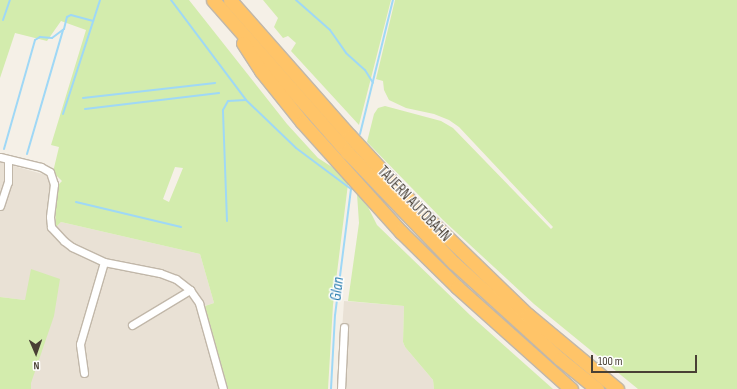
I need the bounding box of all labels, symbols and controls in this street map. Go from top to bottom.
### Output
street label: TAUERN AUTOBAHN [374,163,454,245]
water label: Glan [327,276,349,302]
north arrow [16,333,56,373]
scale bar [593,347,699,373]
text: 100 m [598,354,623,369]
text: N [33,359,40,372]

